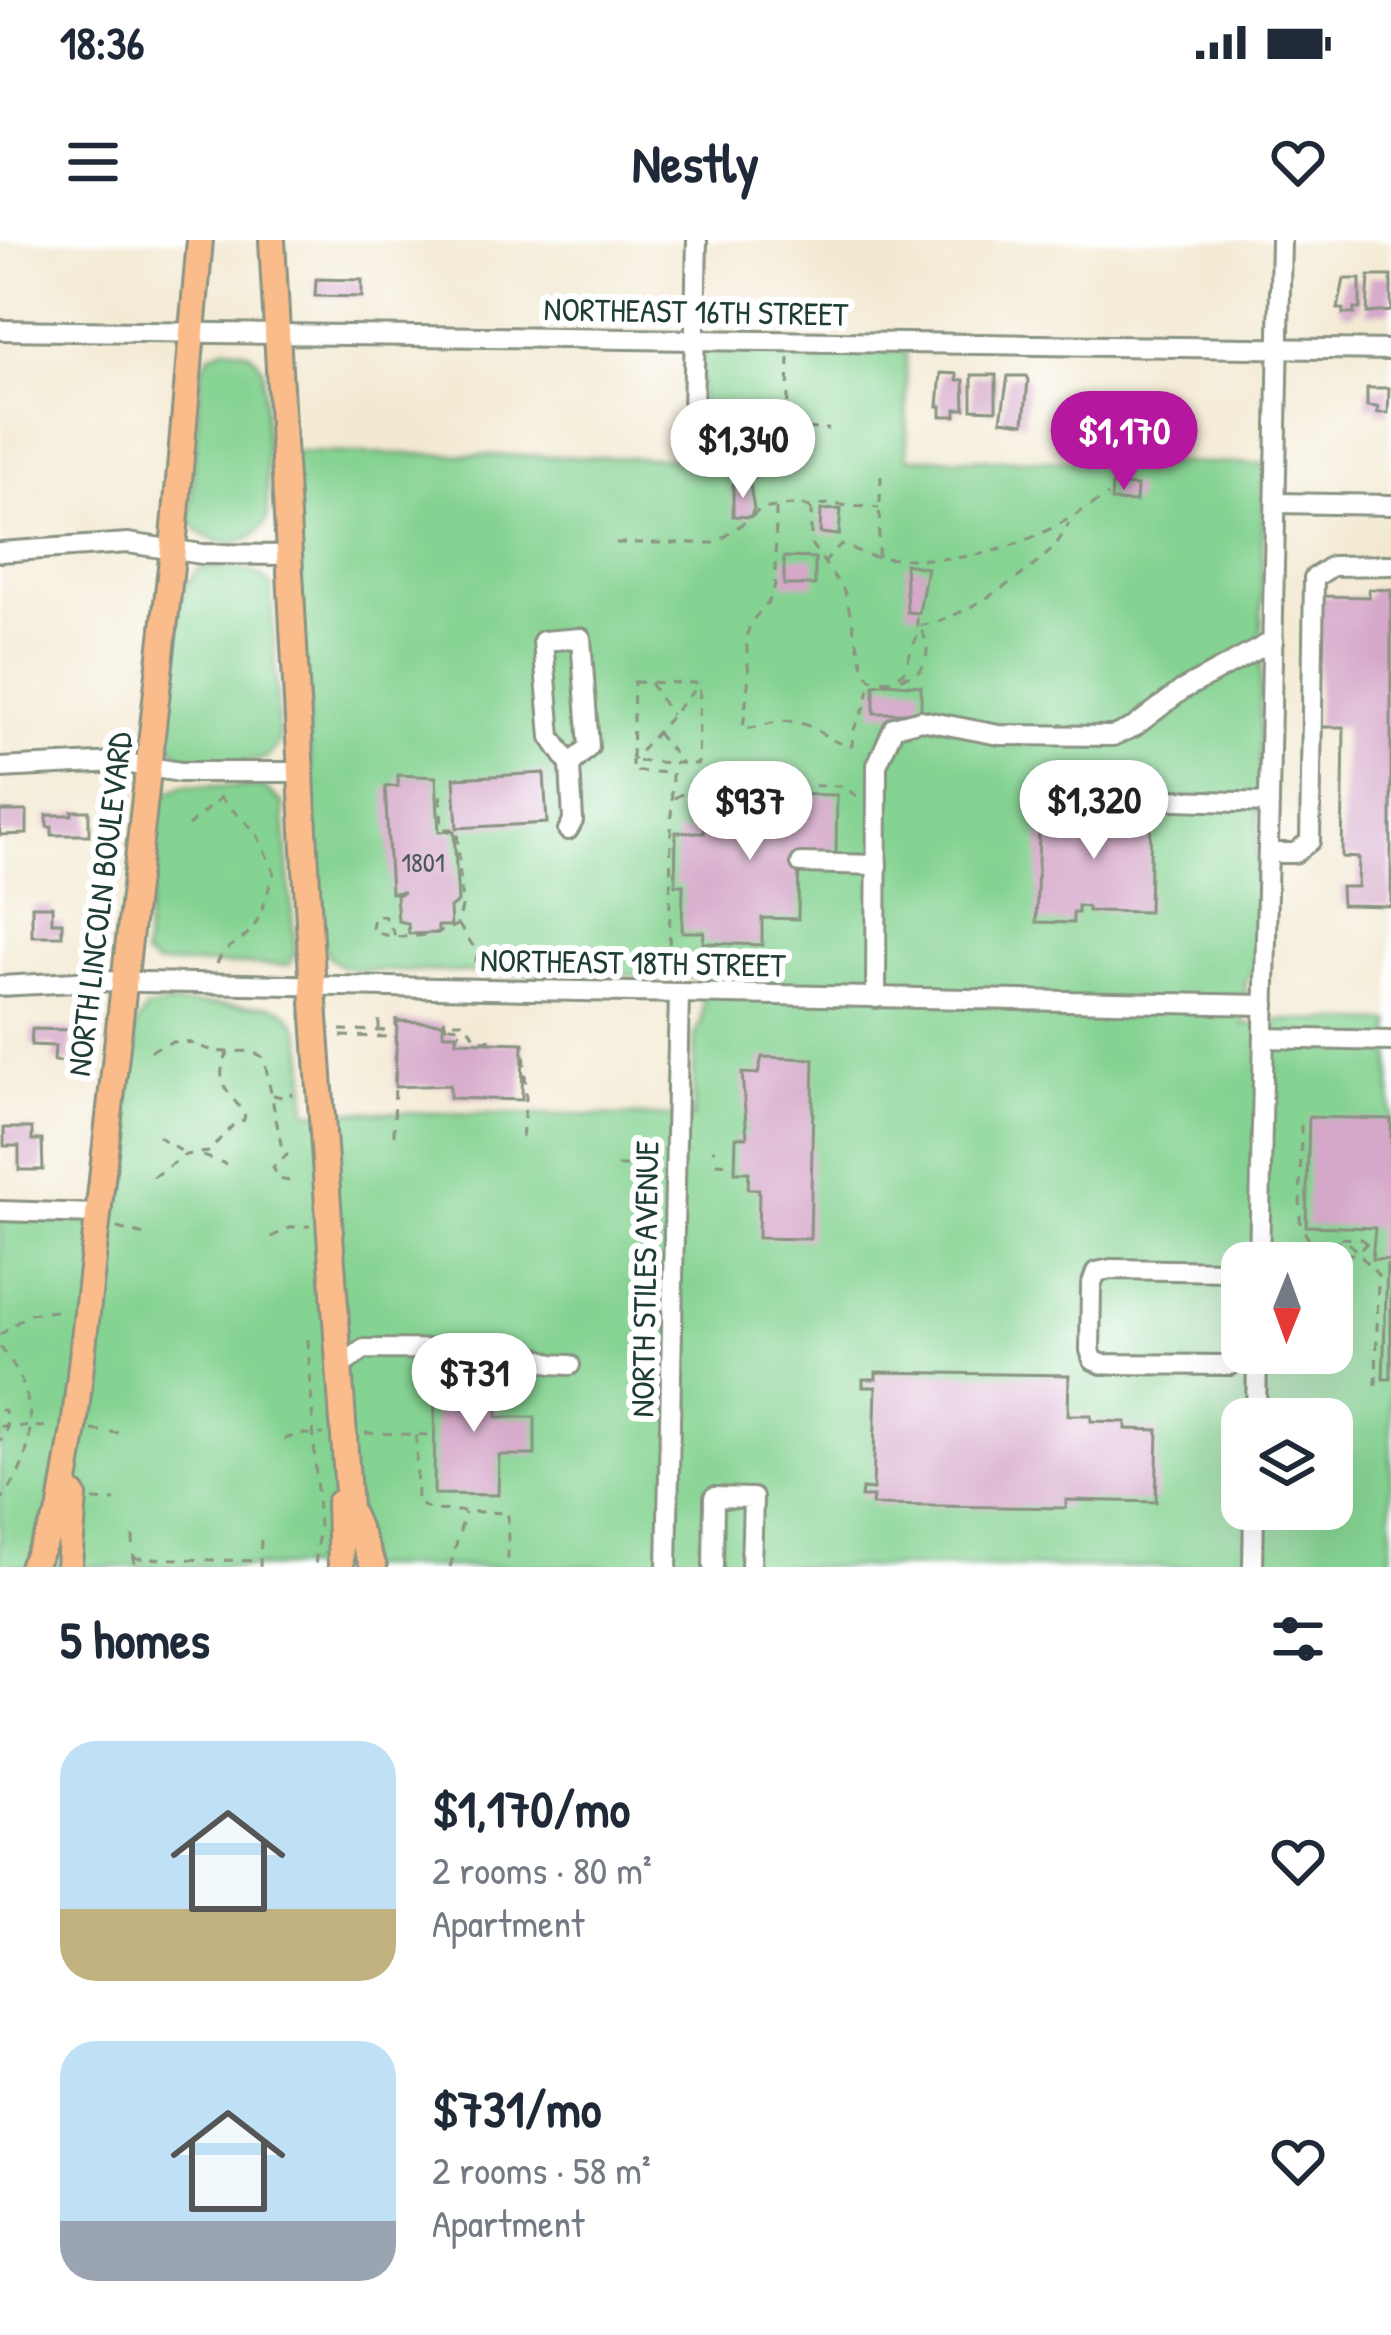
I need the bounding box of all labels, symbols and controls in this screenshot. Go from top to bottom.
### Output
text: 18:36 [60,12,144,73]
text: Nestly [632,126,759,199]
icon: menu [60,129,126,195]
icon: heart [1265,129,1331,195]
street label: NORTHEAST 16TH STREET [543,286,849,336]
pin: $1,170 [1026,391,1222,493]
pin: $1,340 [645,399,841,501]
text: $1,170 [1078,403,1170,456]
text: $1,340 [697,411,789,464]
street label: NORTH LINCOLN BOULEVARD [56,729,142,1078]
pin: $1,320 [996,760,1192,862]
pin: $937 [679,761,821,863]
text: $1,320 [1046,772,1142,825]
text: $937 [715,773,785,826]
house number: 1801 [401,844,445,880]
street label: NORTHEAST 18TH STREET [480,937,787,987]
street label: NORTH STILES AVENUE [620,1140,668,1418]
north arrow [1221,1242,1353,1374]
map controls [1221,1242,1353,1530]
pin: $731 [403,1333,545,1435]
text: $731 [439,1345,509,1398]
button: layers [1221,1398,1353,1530]
text: 5 homes [60,1605,210,1674]
icon: filters [1265,1606,1331,1672]
text: $1,170/mo [432,1774,630,1843]
icon: home [156,1789,300,1933]
icon: heart [1265,1828,1331,1894]
text: 2 rooms · 80 m² [432,1843,652,1896]
text: Apartment [432,1896,585,1949]
text: $731/mo [432,2074,601,2143]
icon: home [156,2089,300,2233]
icon: heart [1265,2128,1331,2194]
text: 2 rooms · 58 m² [432,2143,651,2196]
text: Apartment [432,2196,585,2249]

